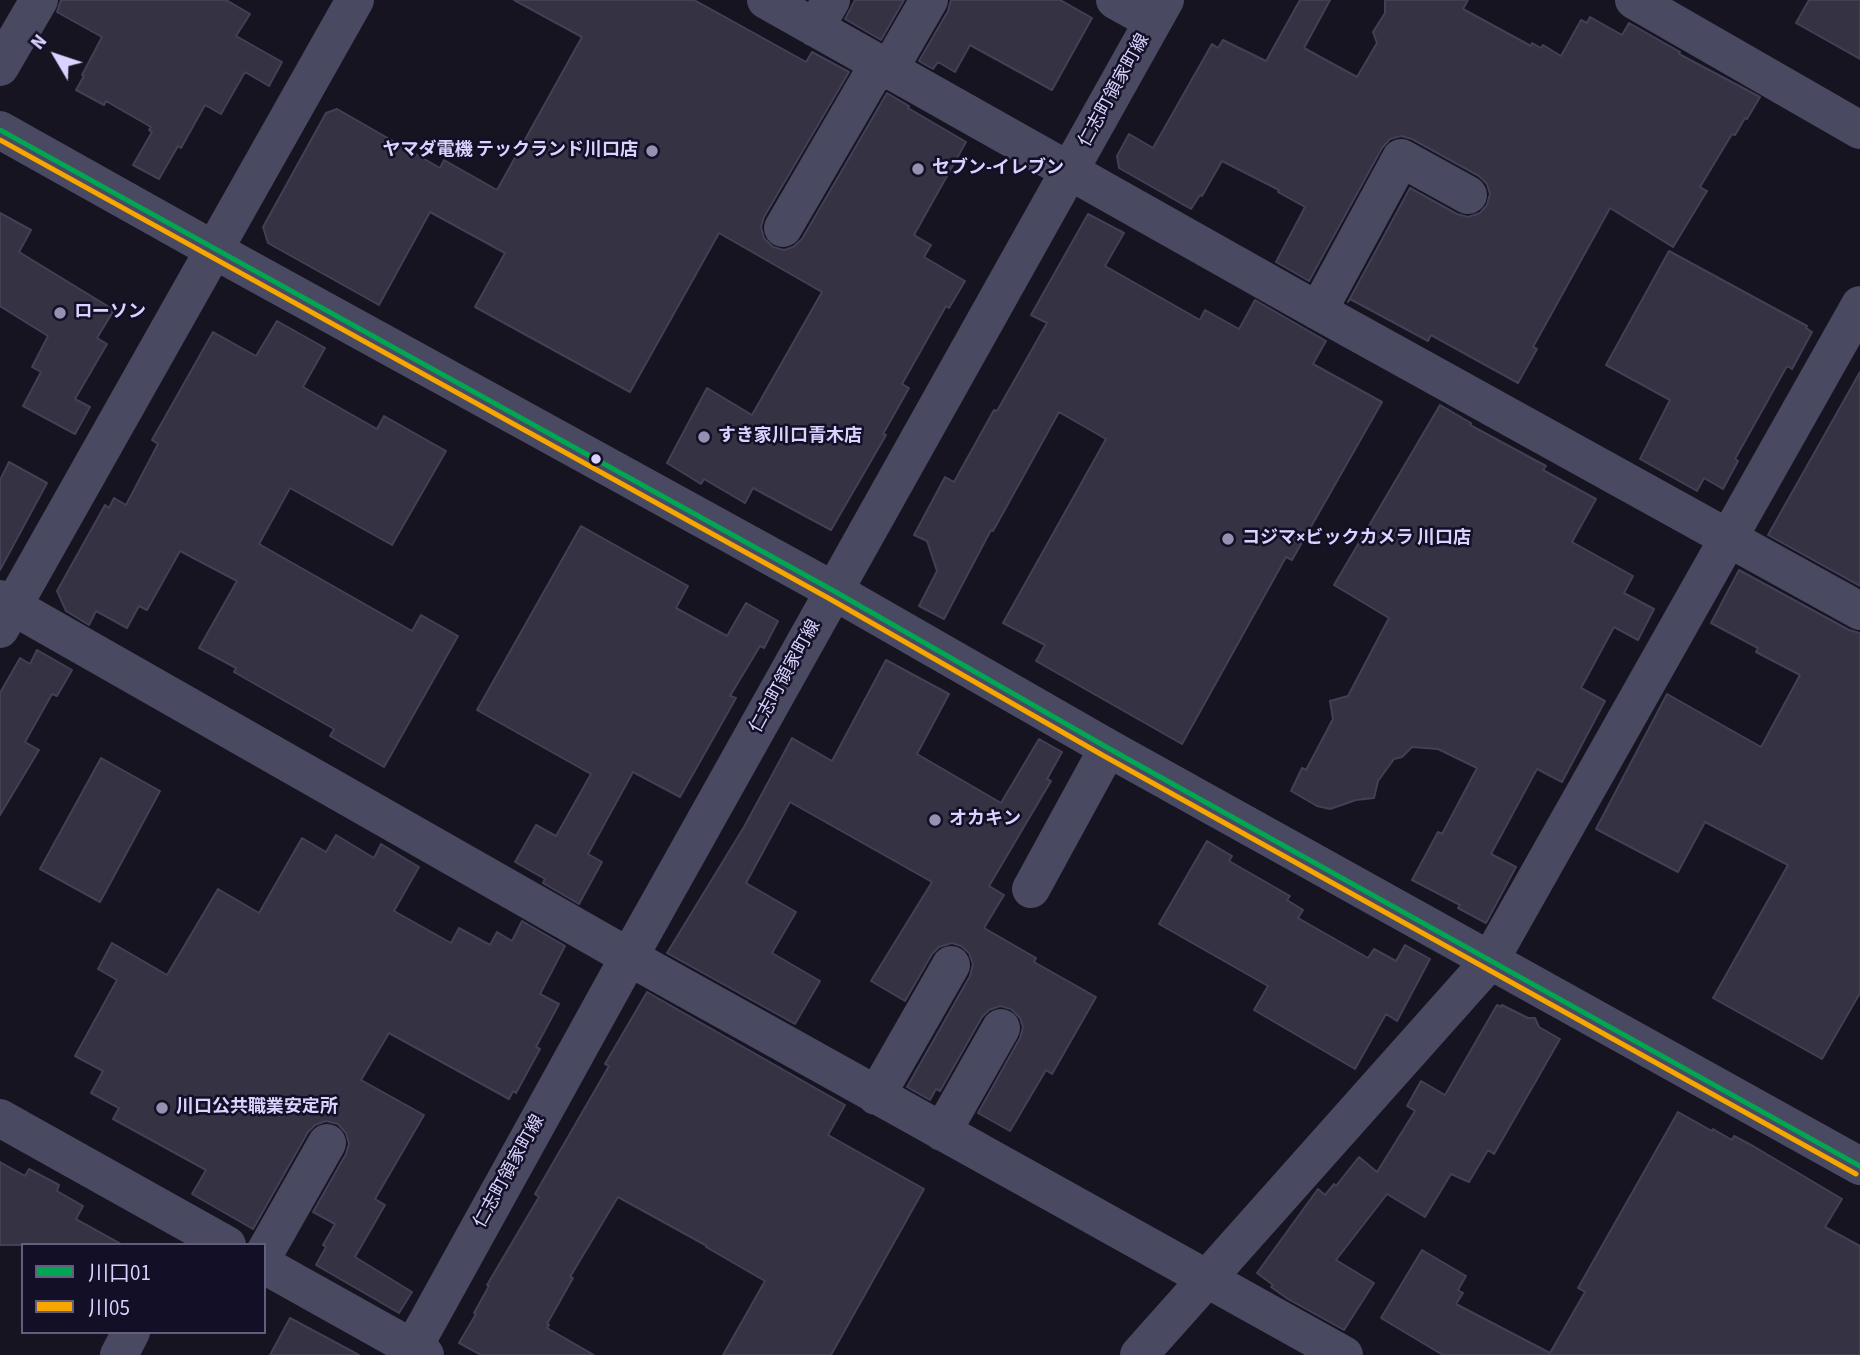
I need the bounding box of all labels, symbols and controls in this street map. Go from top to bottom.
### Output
north arrow [21,21,91,91]
text: N [25,29,54,56]
street label: 仁志町領家町線 [1075,31,1155,151]
place label: ヤマダ電機 テックランド川口店 [382,140,638,162]
marker: ヤマダ電機 テックランド川口店 [644,143,660,159]
place label: セブン-イレブン [932,158,1064,180]
marker: セブン-イレブン [910,161,926,177]
place label: ローソン [74,302,146,324]
marker: ローソン [52,305,68,321]
place label: すき家川口青木店 [718,426,862,448]
marker: すき家川口青木店 [696,429,712,445]
unlabelled marker [589,452,603,466]
place label: コジマ×ビックカメラ 川口店 [1242,528,1471,550]
marker: コジマ×ビックカメラ 川口店 [1220,531,1236,547]
street label: 仁志町領家町線 [746,617,826,737]
place label: オカキン [949,809,1021,831]
marker: オカキン [927,812,943,828]
place label: 川口公共職業安定所 [176,1097,338,1119]
marker: 川口公共職業安定所 [154,1100,170,1116]
street label: 仁志町領家町線 [470,1112,550,1232]
legend [21,1243,266,1334]
text: 川口01 [88,1258,151,1288]
text: 川05 [88,1293,130,1323]

